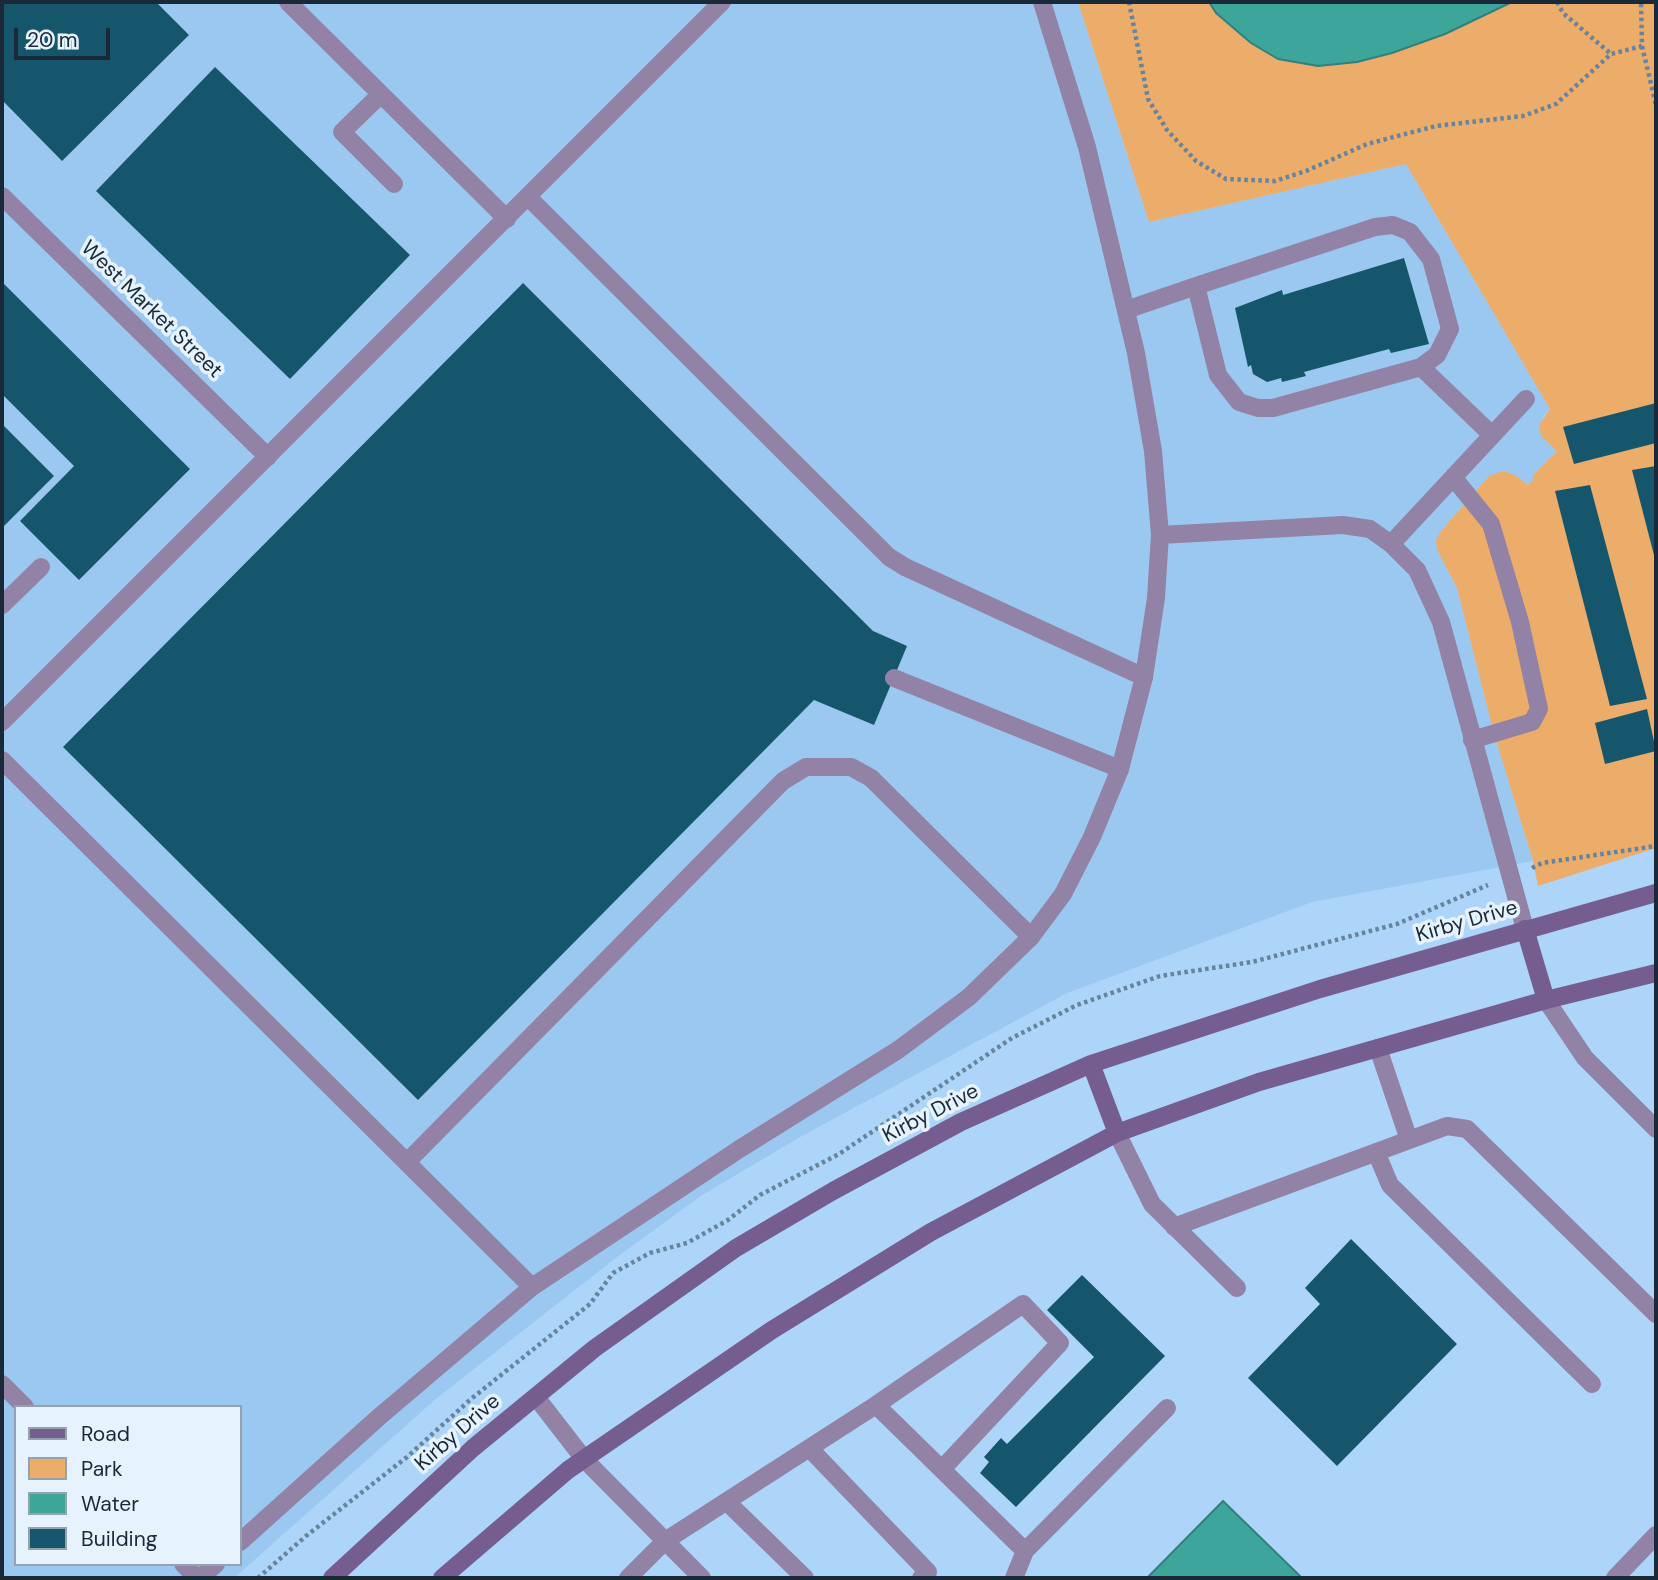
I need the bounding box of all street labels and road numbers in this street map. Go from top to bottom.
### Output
street label: West Market Street [75,236,227,384]
street label: Kirby Drive [1413,896,1521,948]
street label: Kirby Drive [879,1079,983,1149]
street label: Kirby Drive [410,1389,506,1477]

